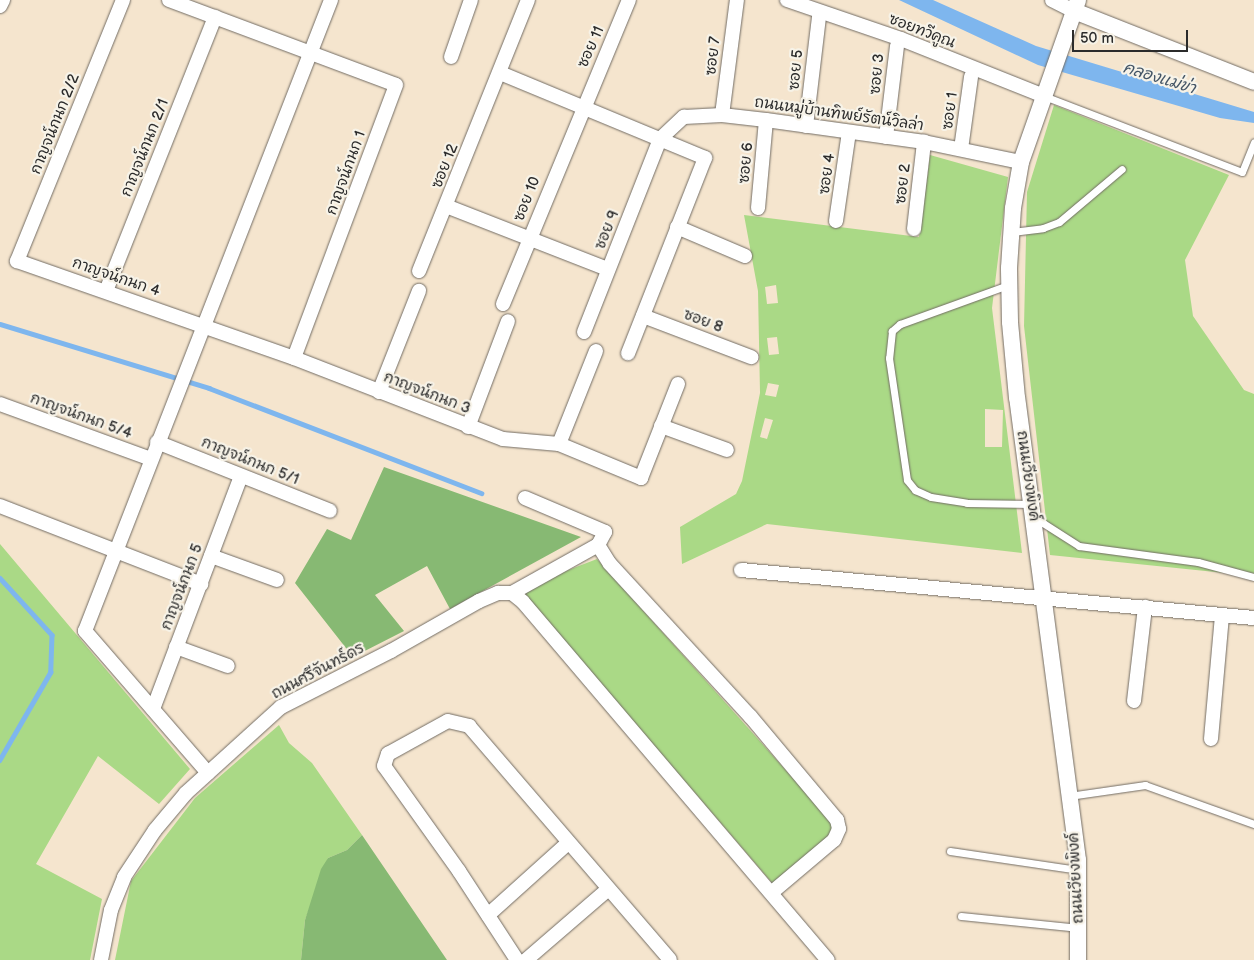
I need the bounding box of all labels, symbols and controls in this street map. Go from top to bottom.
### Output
street label: ซอยทวีคูณ [886,10,958,52]
scale bar [1074,20,1190,52]
street label: ซอย 11 [574,23,608,71]
text: 50 m [1080,29,1114,48]
street label: ซอย 7 [702,35,724,77]
street label: ซอย 5 [785,49,807,91]
street label: ซอย 3 [866,53,888,95]
water label: คลองแม่ข่า [1120,59,1198,99]
street label: กาญจน์กนก 2/2 [27,71,83,177]
street label: ซอย 1 [938,91,962,131]
street label: ถนนหมู่บ้านทิพย์รัตน์วิลล่า [753,93,925,135]
street label: กาญจน์กนก 2/1 [117,96,173,200]
street label: กาญจน์กนก 1 [322,128,370,218]
street label: ซอย 12 [428,141,462,191]
street label: ซอย 6 [735,142,757,184]
street label: ซอย 4 [815,152,839,196]
street label: ซอย 2 [892,163,914,205]
street label: ซอย 10 [510,174,544,224]
street label: ซอย 9 [591,208,623,252]
street label: กาญจน์กนก 4 [70,254,162,300]
street label: ซอย 8 [681,305,725,337]
street label: กาญจน์กนก 3 [381,368,473,418]
street label: กาญจน์กนก 5/4 [28,389,134,443]
street label: ถนนเวียงพิงค์ [1013,430,1043,522]
street label: กาญจน์กนก 5/1 [199,433,301,489]
street label: กาญจน์กนก 5 [157,541,207,633]
street label: ถนนศรีจันทร์ดร [268,639,368,703]
street label: ถนนเวียงพิงค์ [1065,832,1087,924]

